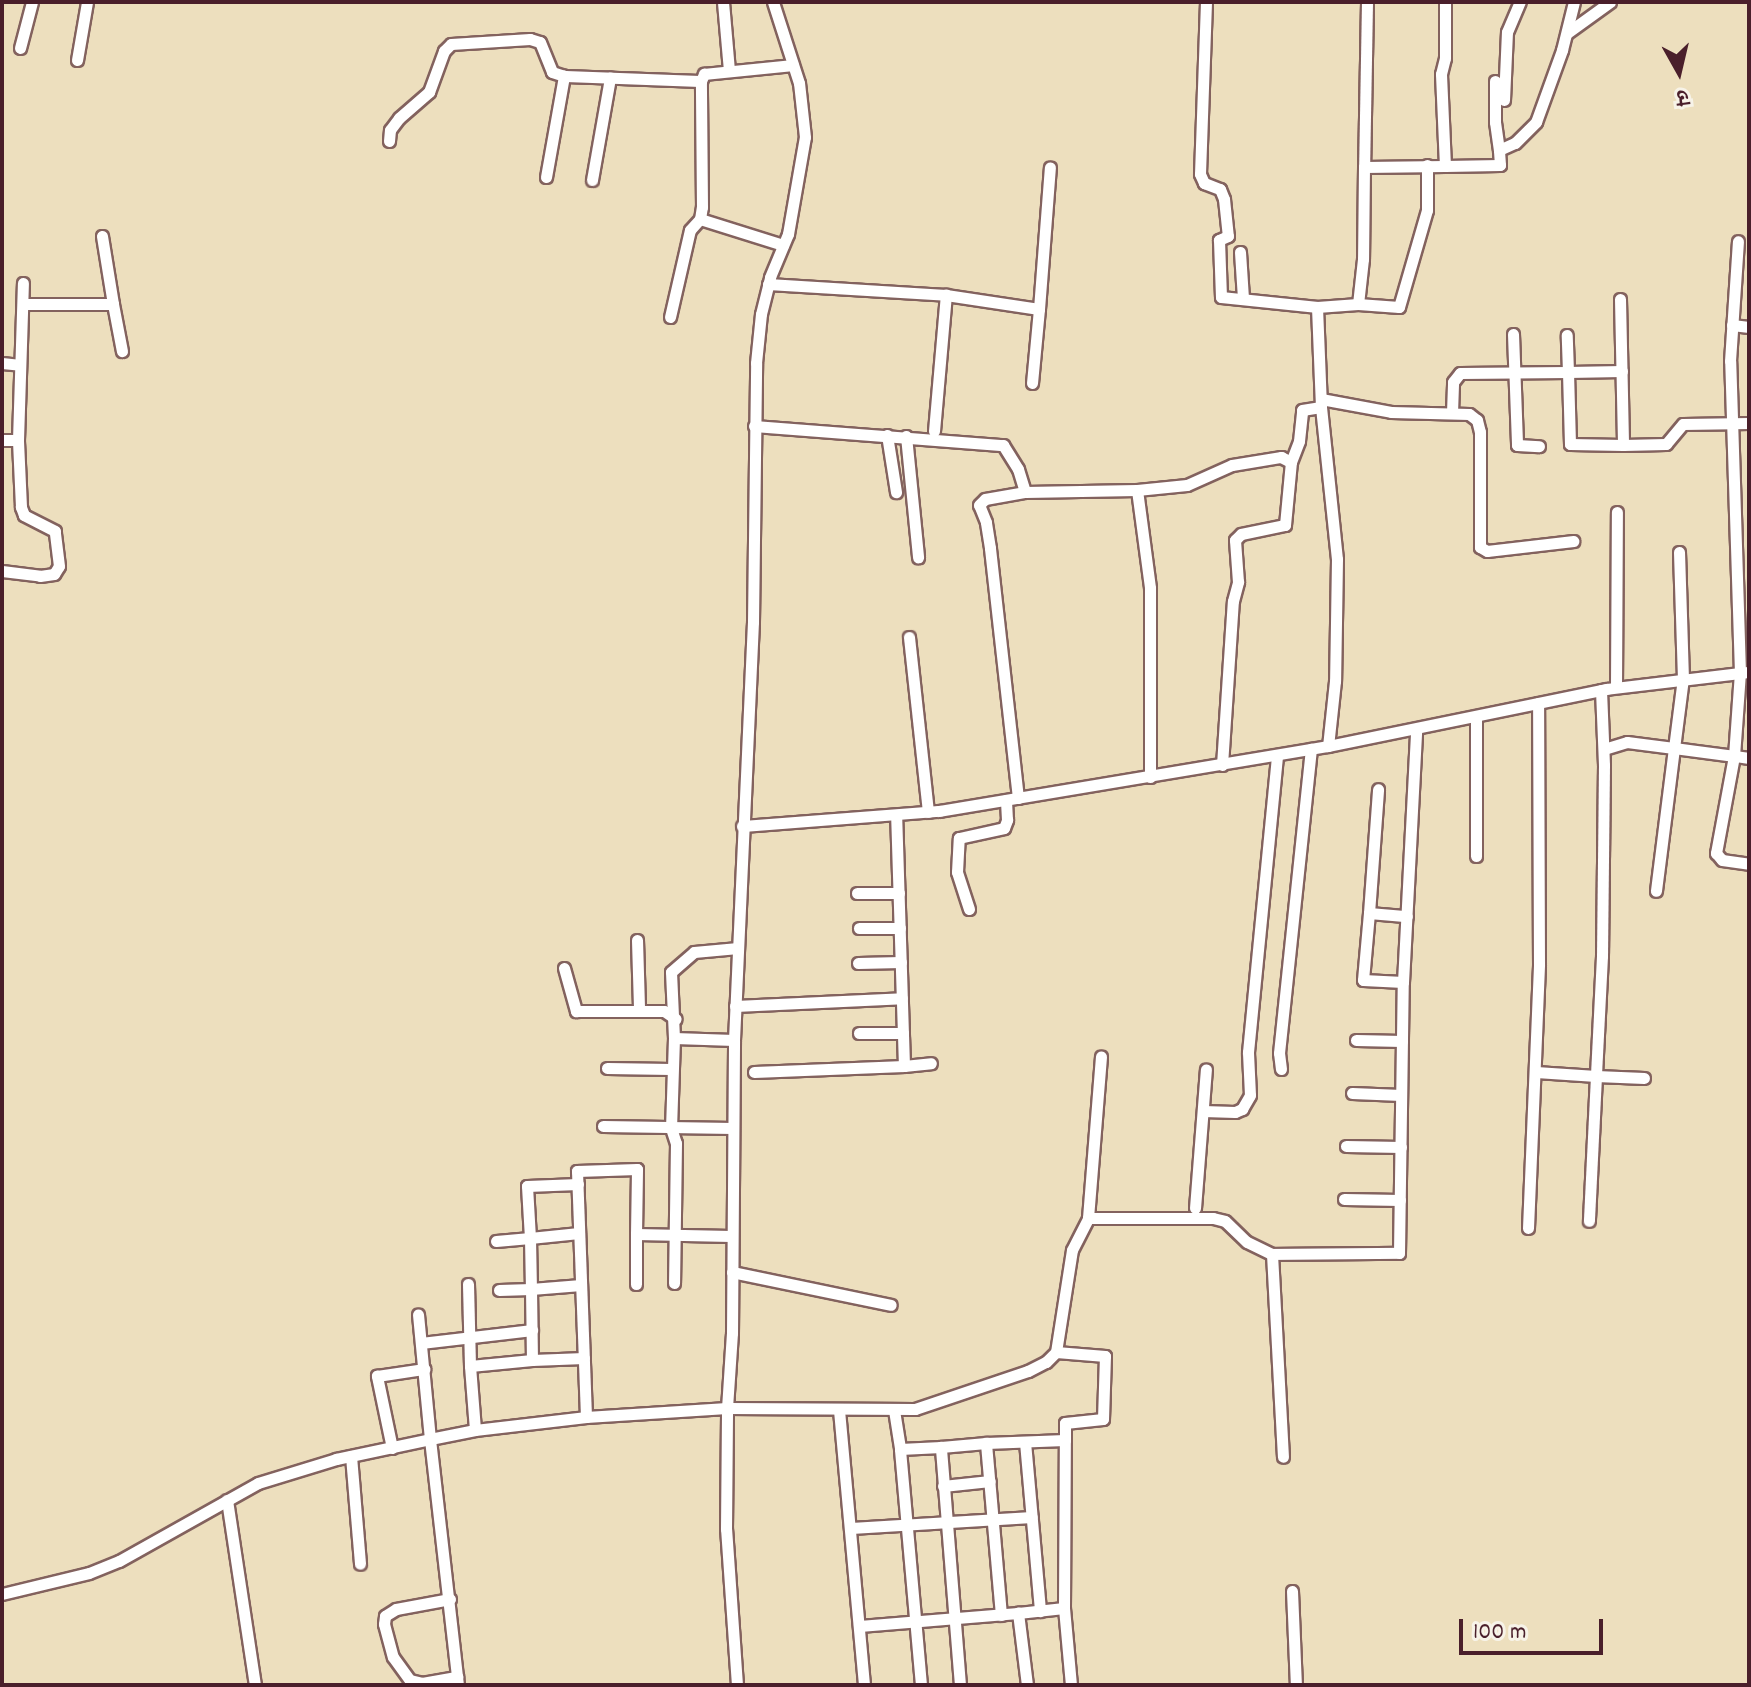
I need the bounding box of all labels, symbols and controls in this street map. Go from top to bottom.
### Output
north arrow [1639,32,1719,112]
text: उ [1674,80,1691,112]
scale bar [1463,1603,1607,1653]
text: 100 m [1473,1616,1526,1650]

